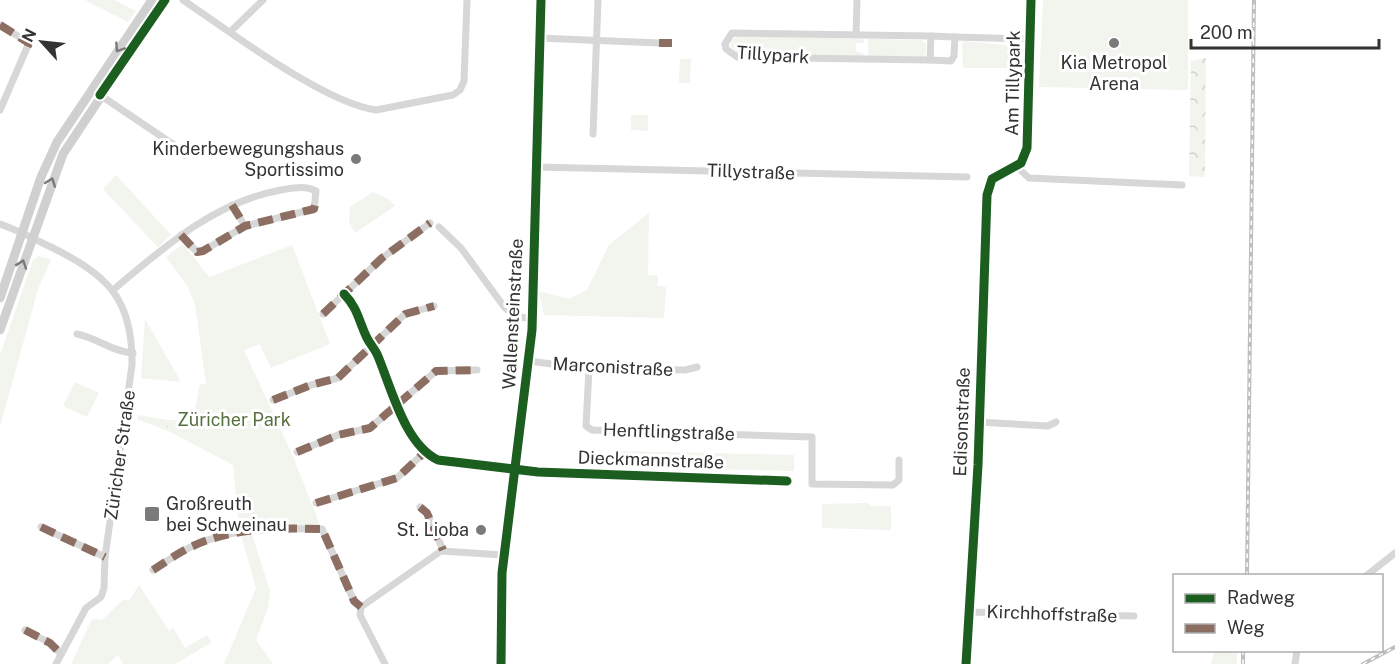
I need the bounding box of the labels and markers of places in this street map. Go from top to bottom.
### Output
marker: Kia Metropol Arena [1107,36,1121,50]
place label: Kia Metropol Arena [1060,52,1168,94]
place label: Kinderbewegungshaus Sportissimo [152,138,344,180]
marker: Kinderbewegungshaus Sportissimo [349,152,363,166]
place label: Großreuth bei Schweinau [166,493,287,535]
marker: Großreuth bei Schweinau [143,505,161,523]
place label: St. Lioba [396,519,469,540]
marker: St. Lioba [474,523,488,537]

